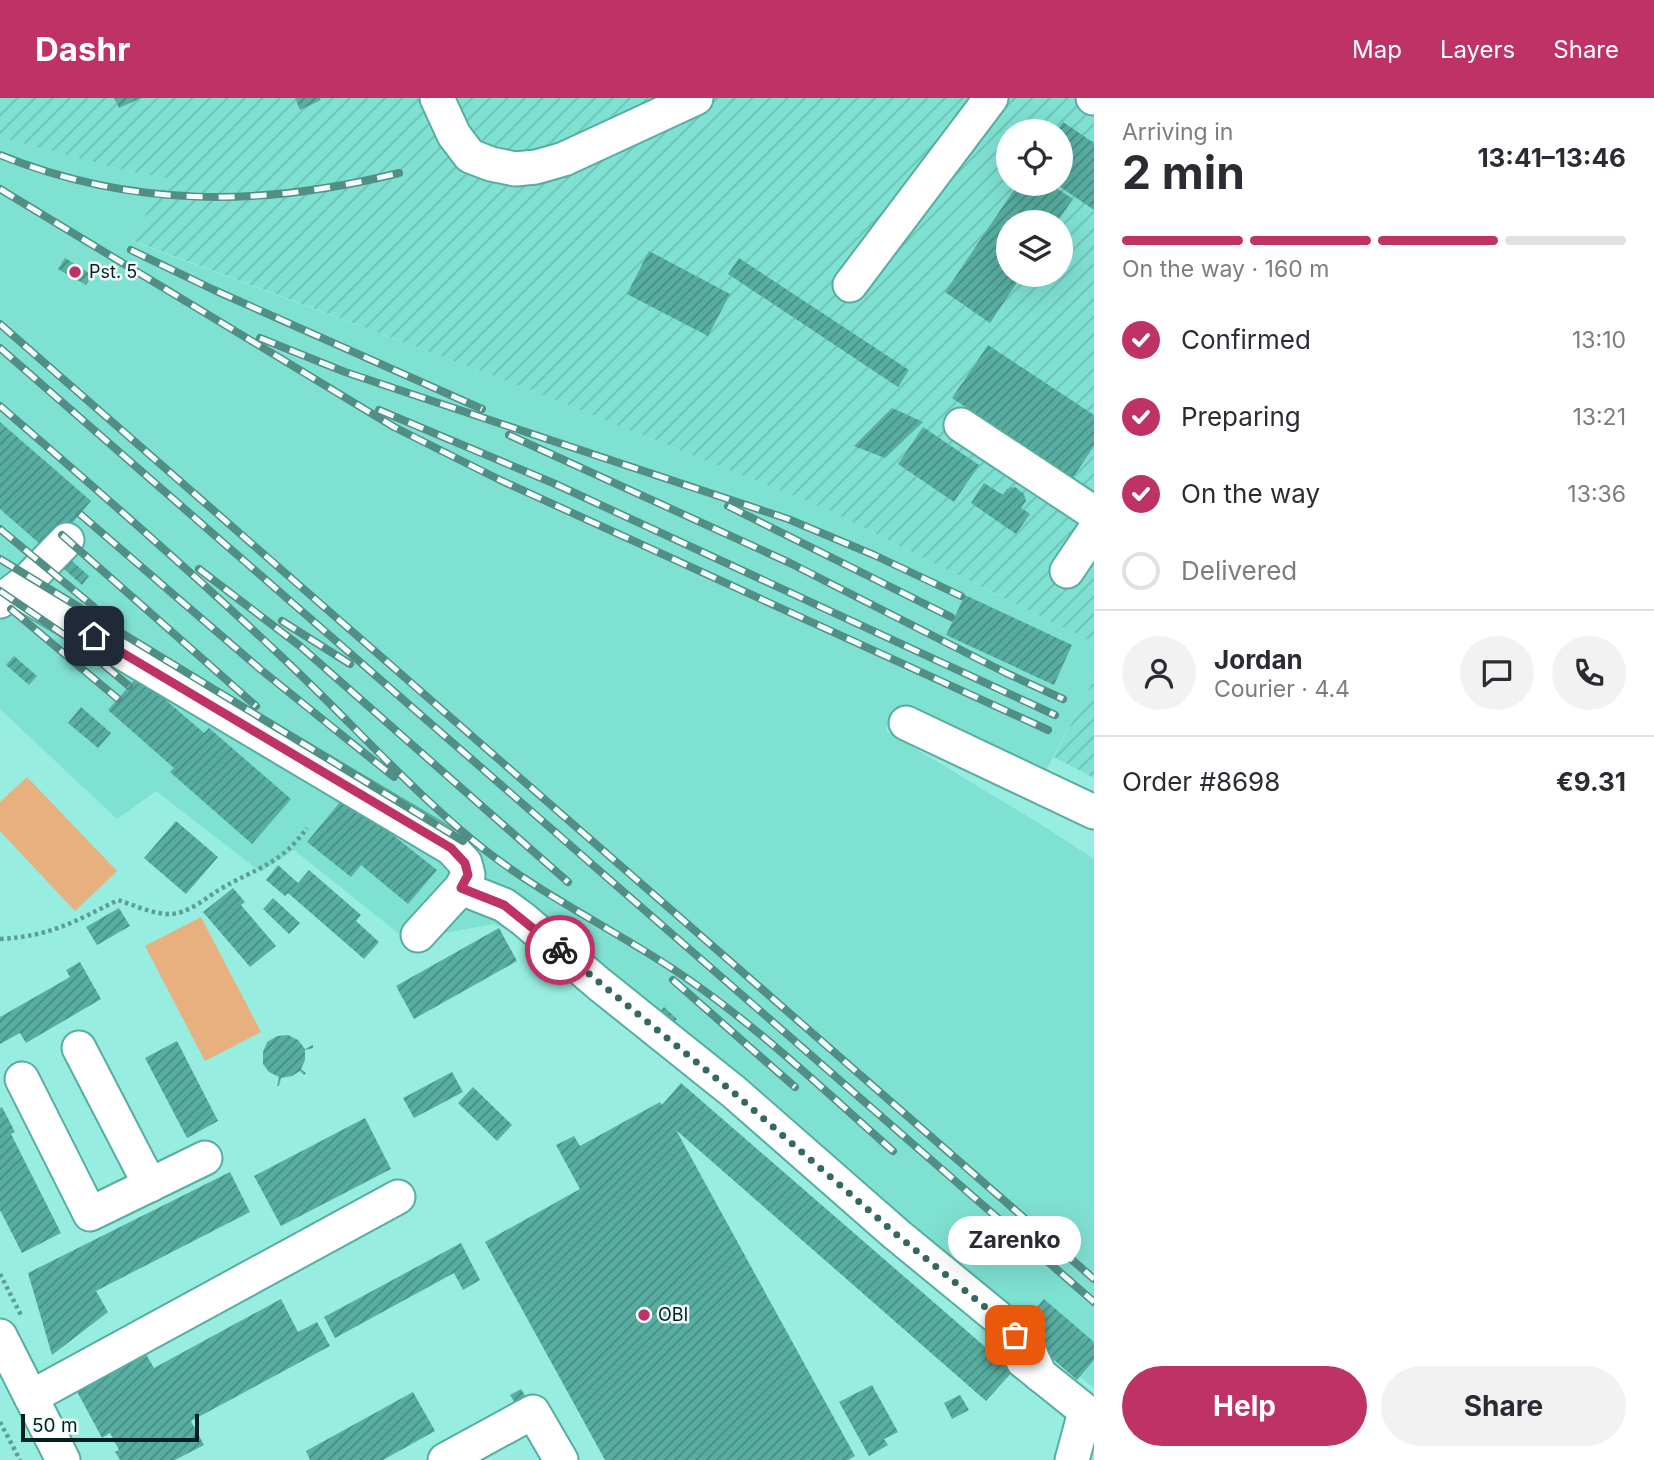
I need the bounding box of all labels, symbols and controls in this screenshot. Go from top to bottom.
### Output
text: Dashr [35,29,130,69]
text: Map [1352,35,1402,64]
text: Layers [1440,35,1515,64]
text: Share [1553,35,1619,64]
text: Arriving in [1122,118,1233,146]
map controls [996,119,1073,287]
button: locate [996,119,1073,196]
text: 13:41–13:46 [1477,142,1626,173]
text: 2 min [1122,144,1245,200]
button: layers [996,210,1073,287]
text: On the way · 160 m [1122,255,1329,283]
place label: Pst. 5 [89,261,137,282]
marker: Pst. 5 [67,264,83,280]
icon: check [1122,321,1160,359]
text: Confirmed [1181,324,1311,355]
text: 13:10 [1572,326,1626,354]
icon: check [1122,398,1160,436]
text: Preparing [1181,401,1301,432]
text: 13:21 [1572,403,1626,431]
icon: check [1122,475,1160,513]
text: On the way [1181,478,1320,509]
text: 13:36 [1567,480,1626,508]
text: Delivered [1181,555,1297,586]
pin [64,606,124,666]
icon: home [75,617,113,655]
button: person [1122,636,1196,710]
button: chat [1460,636,1534,710]
button: phone [1552,636,1626,710]
text: Jordan [1214,644,1303,675]
text: Courier · 4.4 [1214,675,1350,703]
text: Order #8698 [1122,766,1280,797]
text: €9.31 [1556,766,1626,797]
courier [525,915,595,985]
icon: bike [541,931,579,969]
callout: Zarenko [948,1216,1082,1265]
text: Zarenko [968,1226,1061,1254]
place label: OBI [658,1304,688,1325]
pin [985,1305,1045,1365]
marker: OBI [636,1307,652,1323]
icon: bag [996,1316,1034,1354]
button: Help [1122,1366,1367,1446]
button: Share [1381,1366,1626,1446]
scale bar [21,1411,200,1443]
text: 50 m [32,1414,78,1437]

